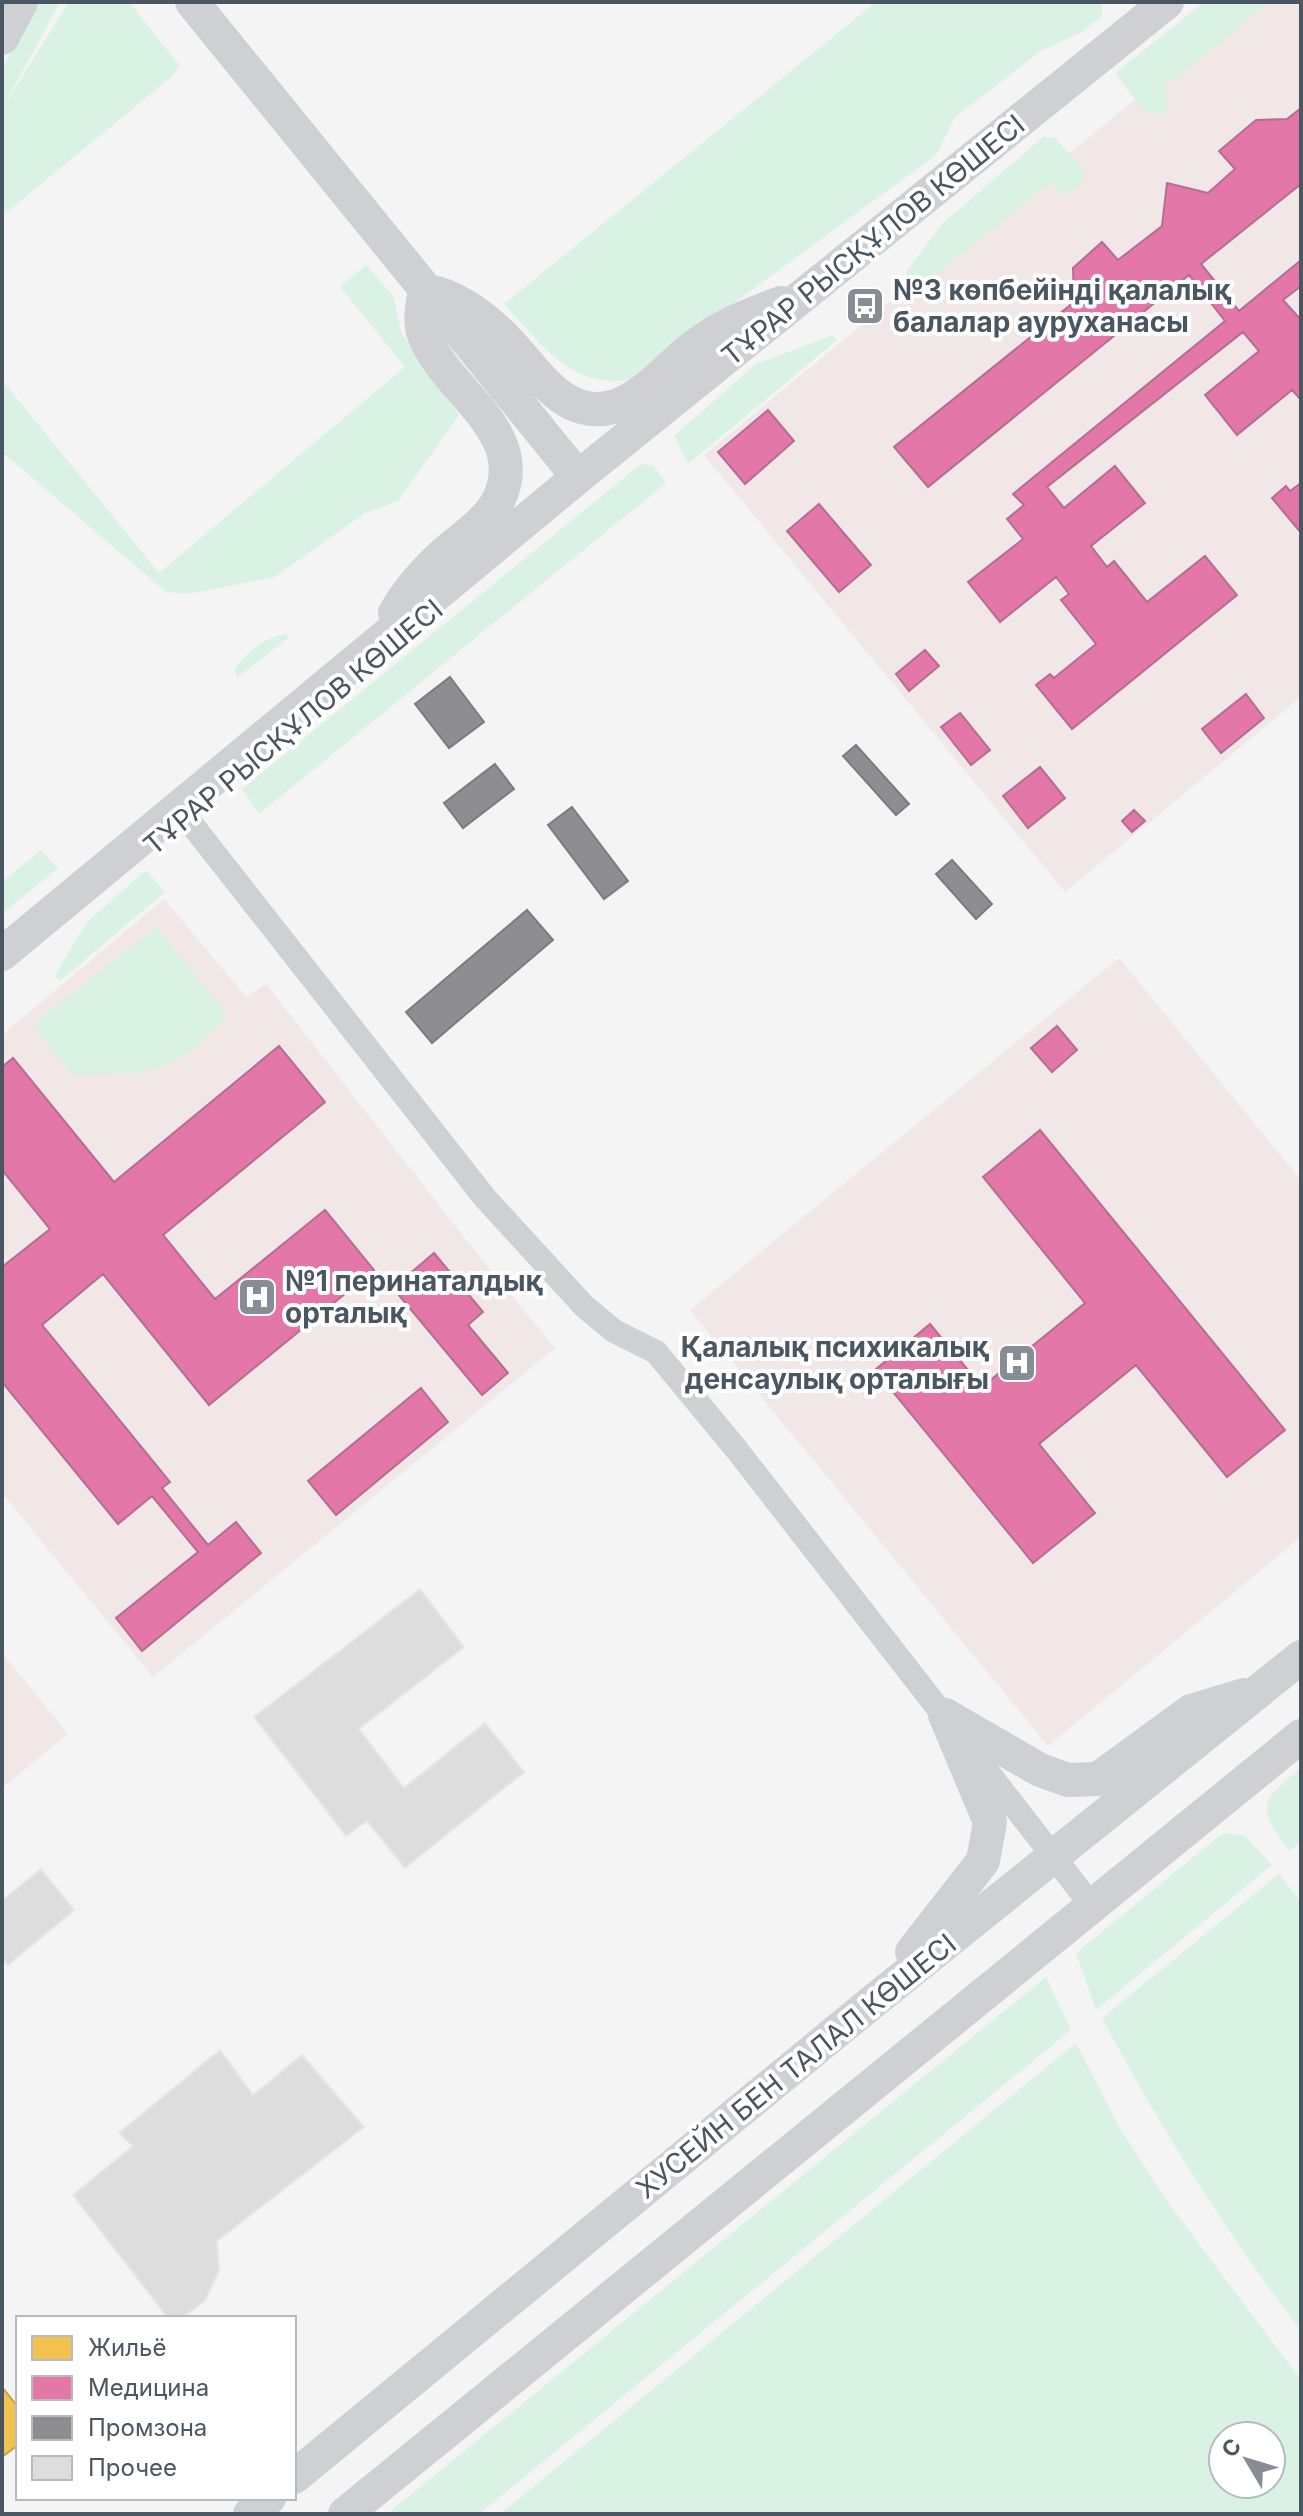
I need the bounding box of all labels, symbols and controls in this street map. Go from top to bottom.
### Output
street label: ТҰРАР РЫСҚҰЛОВ КӨШЕСІ [715,107,1031,373]
place label: №3 көпбейінді қалалық балалар ауруханасы [893,273,1232,339]
bus stop icon: №3 көпбейінді қалалық балалар ауруханасы [844,285,886,327]
street label: ТҰРАР РЫСҚҰЛОВ КӨШЕСІ [137,592,449,862]
place label: №1 перинаталдық орталық [285,1264,544,1330]
hospital icon: №1 перинаталдық орталық [236,1276,278,1318]
place label: Қалалық психикалық денсаулық орталығы [681,1330,990,1396]
hospital icon: Қалалық психикалық денсаулық орталығы [996,1342,1038,1384]
street label: ХУСЕЙН БЕН ТАЛАЛ КӨШЕСІ [629,1926,963,2206]
legend [16,2316,296,2500]
text: Жильё [88,2333,166,2362]
text: Медицина [88,2373,209,2402]
text: Промзона [88,2413,207,2442]
north arrow [1207,2420,1287,2500]
text: С [1216,2433,1246,2462]
text: Прочее [88,2453,177,2482]

